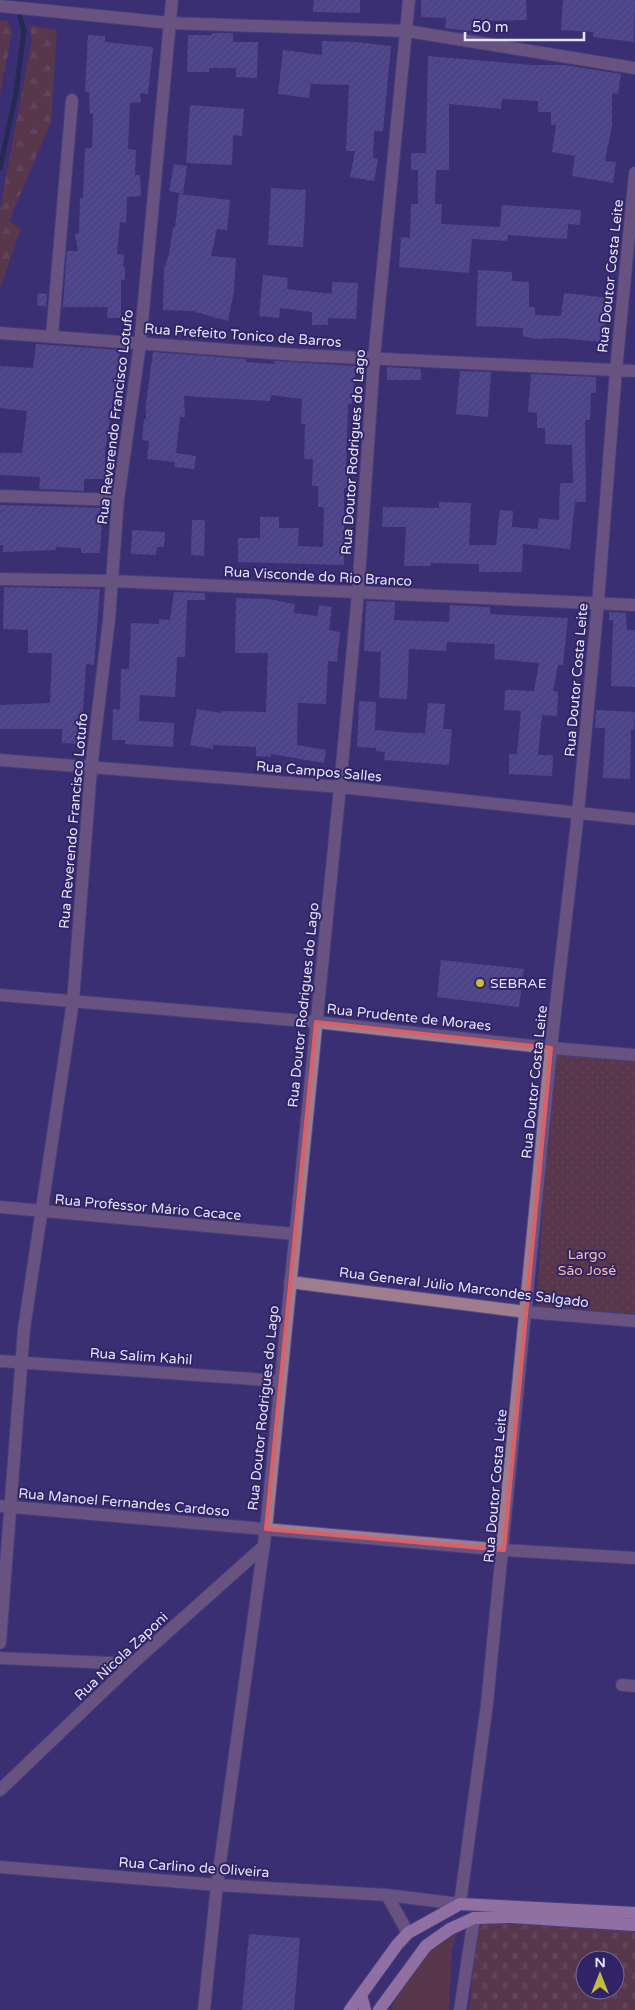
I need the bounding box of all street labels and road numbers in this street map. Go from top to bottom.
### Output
street label: Rua Doutor Costa Leite [594,198,627,354]
street label: Rua Reverendo Francisco Lotufo [94,309,137,526]
street label: Rua Prefeito Tonico de Barros [144,320,342,351]
street label: Rua Doutor Rodrigues do Lago [338,349,369,555]
street label: Rua Visconde do Rio Branco [223,563,413,590]
street label: Rua Doutor Costa Leite [561,602,592,758]
street label: Rua Reverendo Francisco Lotufo [56,712,91,930]
street label: Rua Campos Salles [255,758,383,785]
street label: Rua Doutor Rodrigues do Lago [284,902,323,1108]
street label: Rua Prudente de Moraes [326,1000,492,1035]
street label: Rua Doutor Costa Leite [518,1004,551,1160]
street label: Rua Professor Mário Cacace [54,1191,242,1224]
street label: Rua General Júlio Marcondes Salgado [338,1264,590,1311]
street label: Rua Doutor Rodrigues do Lago [244,1305,283,1511]
street label: Rua Salim Kahil [89,1344,193,1369]
street label: Rua Doutor Costa Leite [480,1408,511,1564]
street label: Rua Manoel Fernandes Cardoso [18,1485,230,1520]
street label: Rua Nicola Zaponi [71,1609,172,1704]
street label: Rua Carlino de Oliveira [118,1854,270,1881]

